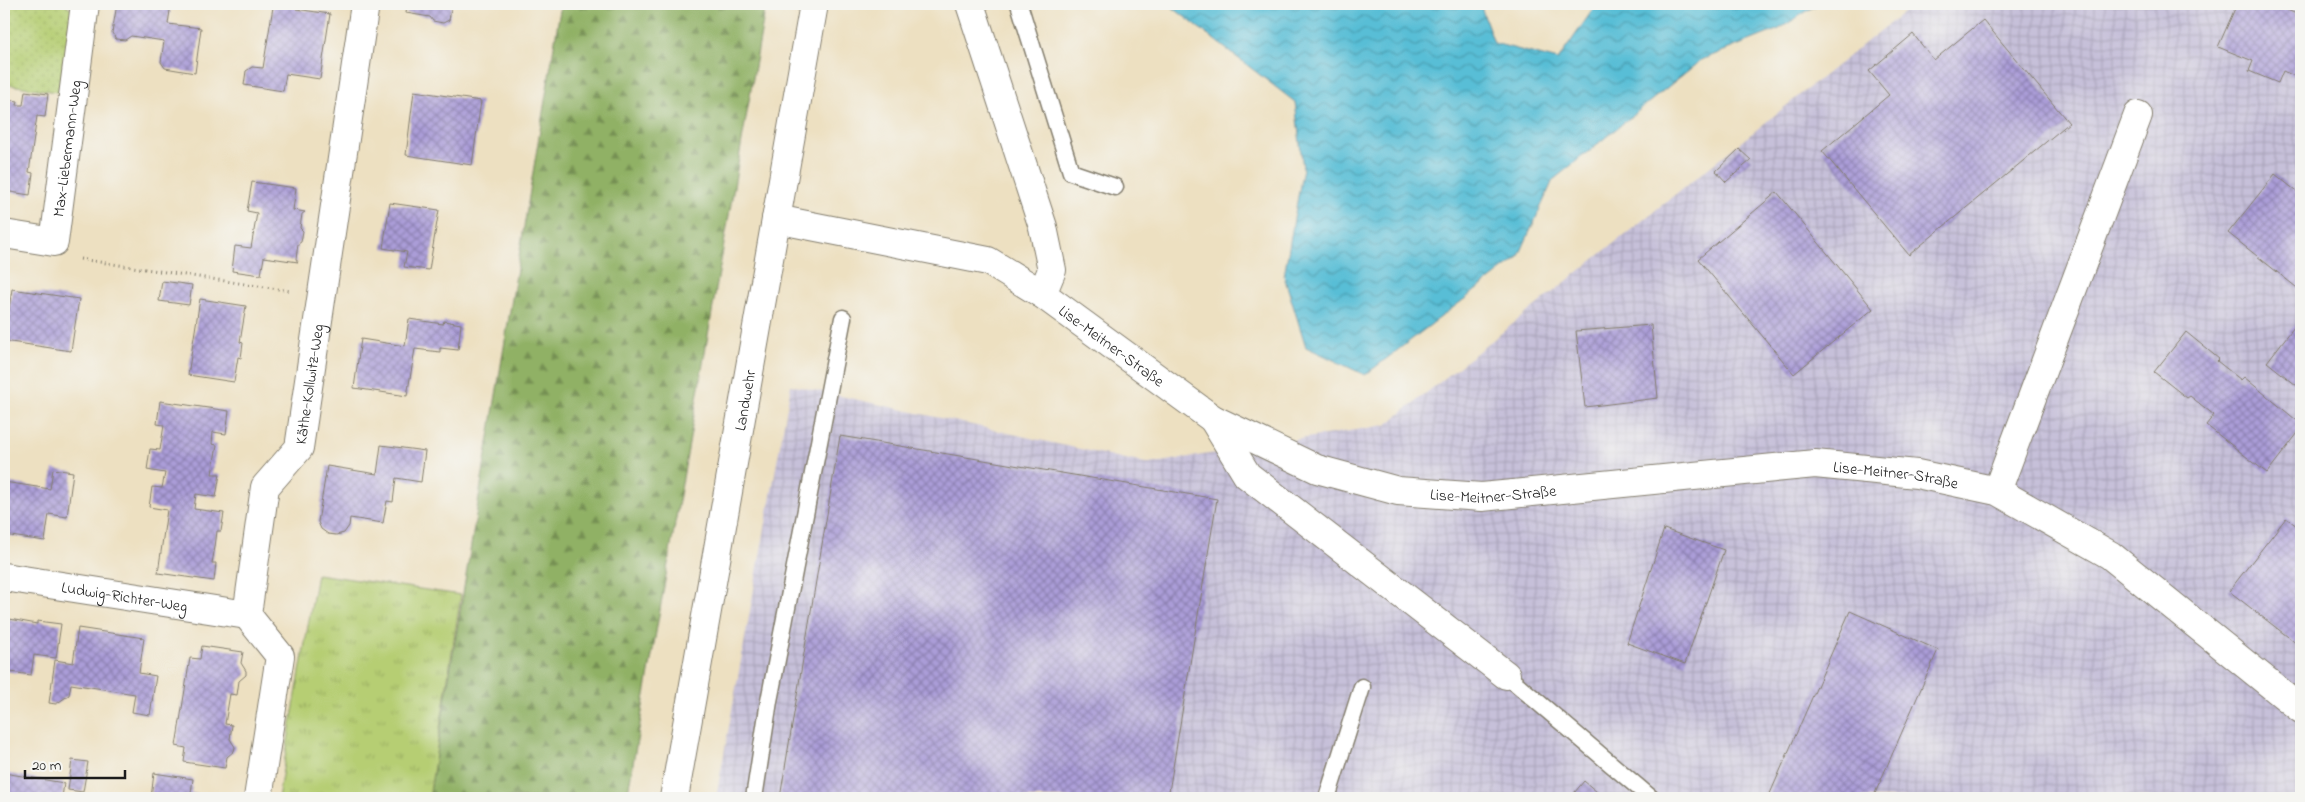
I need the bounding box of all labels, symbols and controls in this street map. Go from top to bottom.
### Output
street label: Max-Liebermann-Weg [47,79,89,219]
street label: Lise-Meitner-Straße [1053,300,1169,394]
street label: Käthe-Kollwitz-Weg [290,323,331,446]
street label: Landwehr [729,368,763,433]
street label: Lise-Meitner-Straße [1832,456,1961,497]
street label: Lise-Meitner-Straße [1429,480,1558,511]
street label: Ludwig-Richter-Weg [59,576,189,620]
scale bar [25,747,125,779]
text: 20 m [32,755,62,777]

